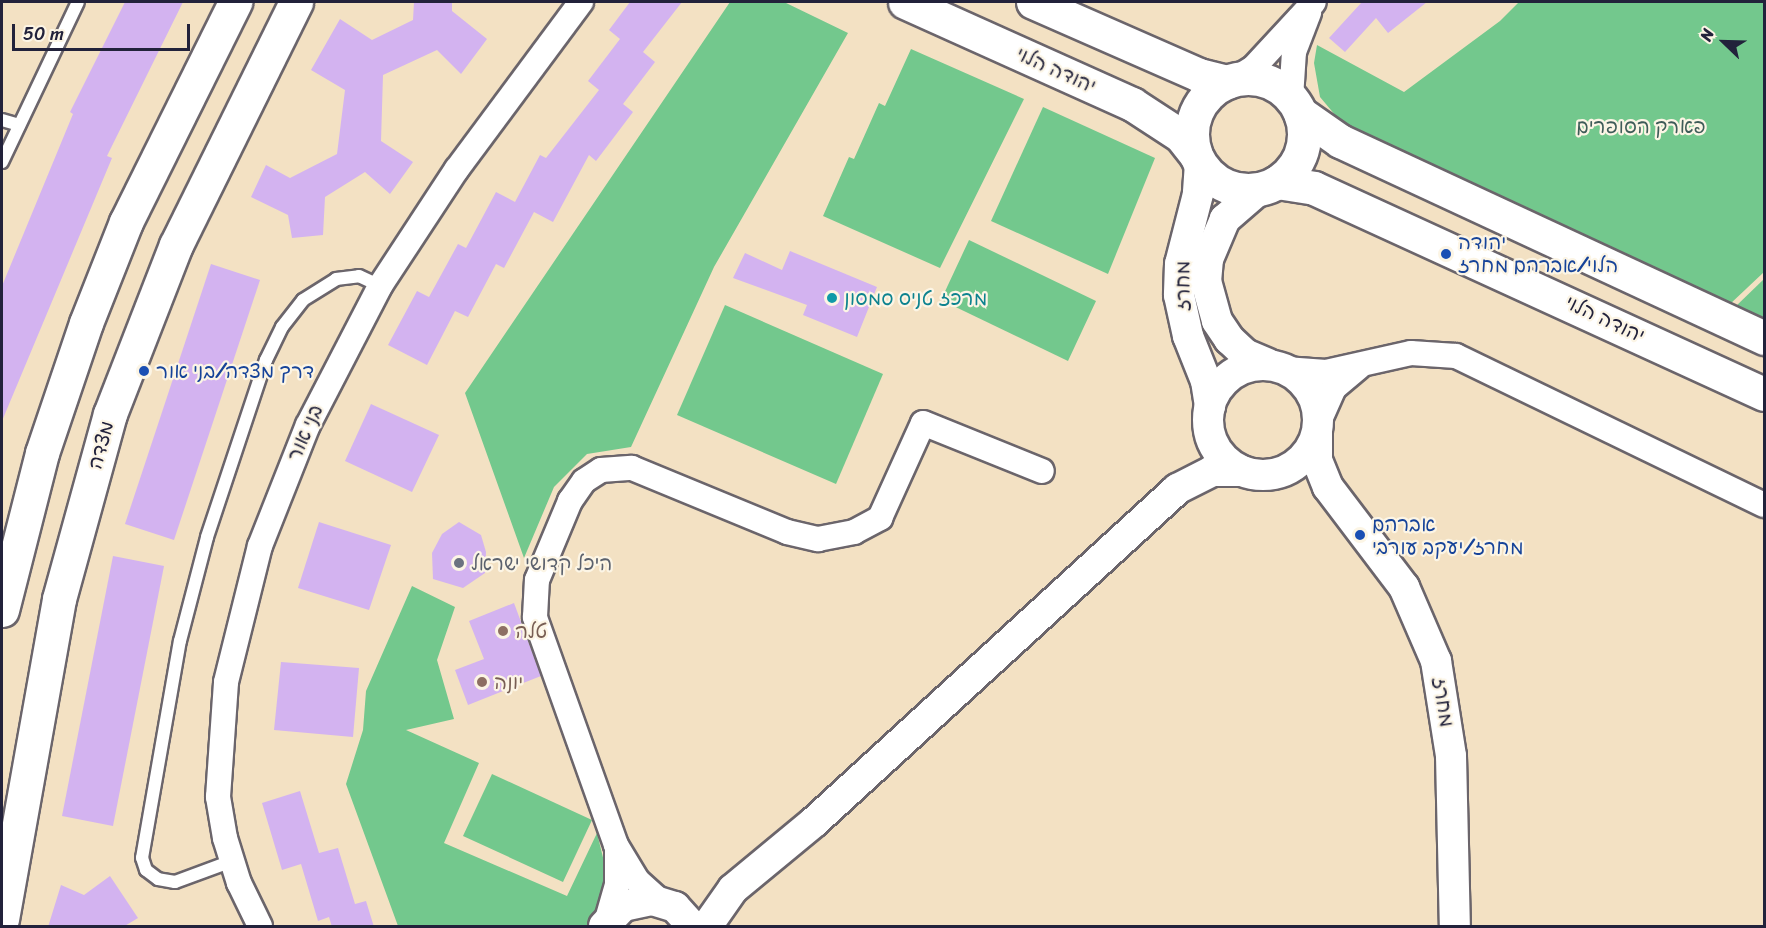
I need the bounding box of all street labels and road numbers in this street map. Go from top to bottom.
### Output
street label: יהודה הלוי [1012,42,1100,98]
street label: מחרז [1171,261,1195,311]
street label: יהודה הלוי [1562,290,1648,348]
street label: בני אור [282,401,328,465]
street label: מצדה [83,418,119,472]
street label: מחרז [1427,675,1459,729]

